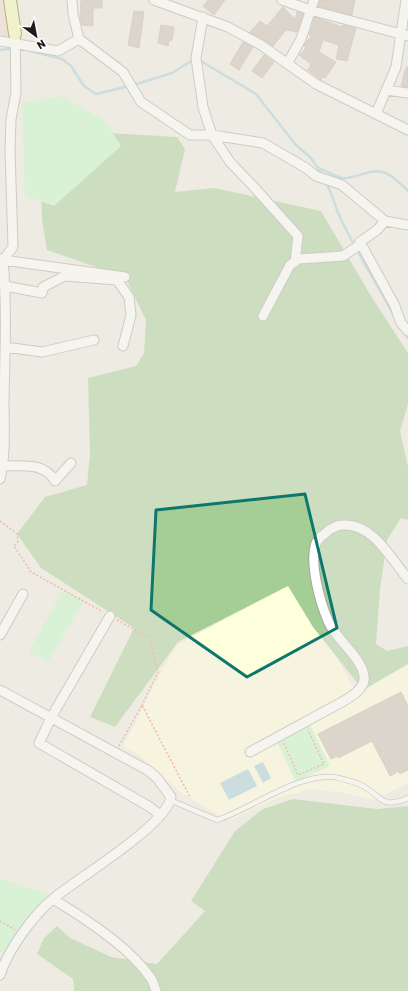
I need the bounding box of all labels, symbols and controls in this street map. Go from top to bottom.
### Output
north arrow [16,16,56,56]
text: N [34,36,48,52]

